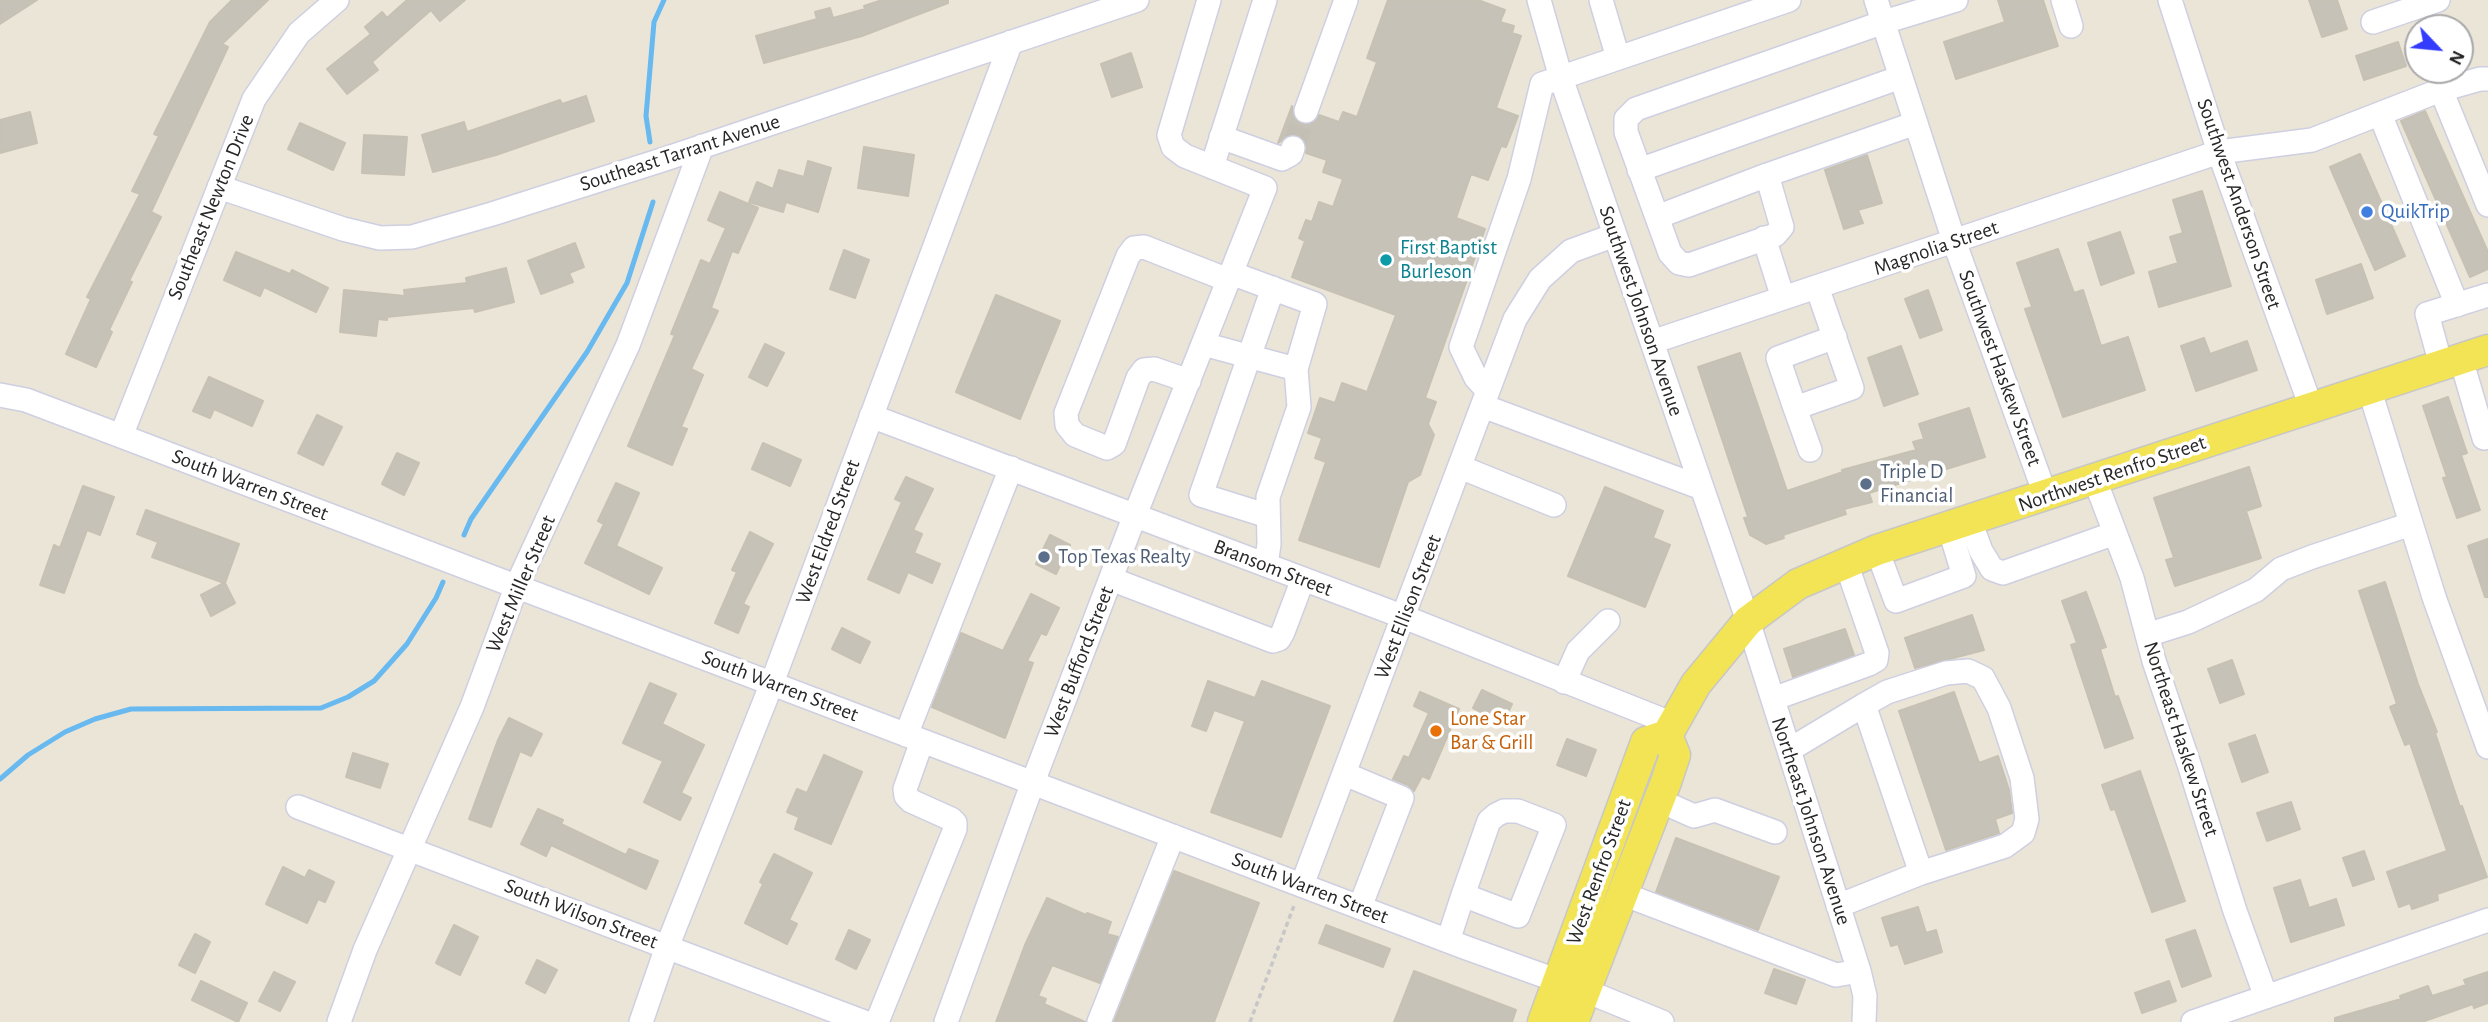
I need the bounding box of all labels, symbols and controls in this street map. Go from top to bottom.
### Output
north arrow [2404,14,2474,84]
text: N [2445,47,2468,68]
street label: Southwest Anderson Street [2191,95,2287,313]
street label: Southeast Tarrant Avenue [577,109,783,197]
street label: Southeast Newton Drive [162,111,260,303]
place label: QuikTrip [2381,199,2450,225]
street label: Southwest Johnson Avenue [1593,203,1689,419]
marker: QuikTrip [2359,204,2375,220]
street label: Magnolia Street [1870,215,2002,281]
place label: First Baptist Burleson [1400,235,1497,285]
marker: First Baptist Burleson [1378,252,1394,268]
street label: Southwest Haskew Street [1953,267,2047,469]
street label: Northwest Renfro Street [2015,430,2209,518]
street label: South Warren Street [168,444,332,526]
street label: West Eldred Street [790,456,866,608]
place label: Triple D Financial [1880,459,1953,509]
marker: Triple D Financial [1858,476,1874,492]
street label: West Miller Street [481,511,561,657]
street label: West Ellison Street [1369,531,1447,683]
street label: Bransom Street [1210,534,1336,602]
place label: Top Texas Realty [1058,544,1191,570]
marker: Top Texas Realty [1036,549,1052,565]
street label: West Bufford Street [1039,583,1119,741]
street label: Northeast Haskew Street [2138,639,2224,839]
street label: South Warren Street [698,645,862,727]
place label: Lone Star Bar & Grill [1450,706,1533,756]
street label: Northeast Johnson Avenue [1765,714,1857,928]
marker: Lone Star Bar & Grill [1428,723,1444,739]
street label: West Renfro Street [1561,796,1637,948]
street label: South Warren Street [1228,847,1392,929]
street label: South Wilson Street [501,873,661,955]

